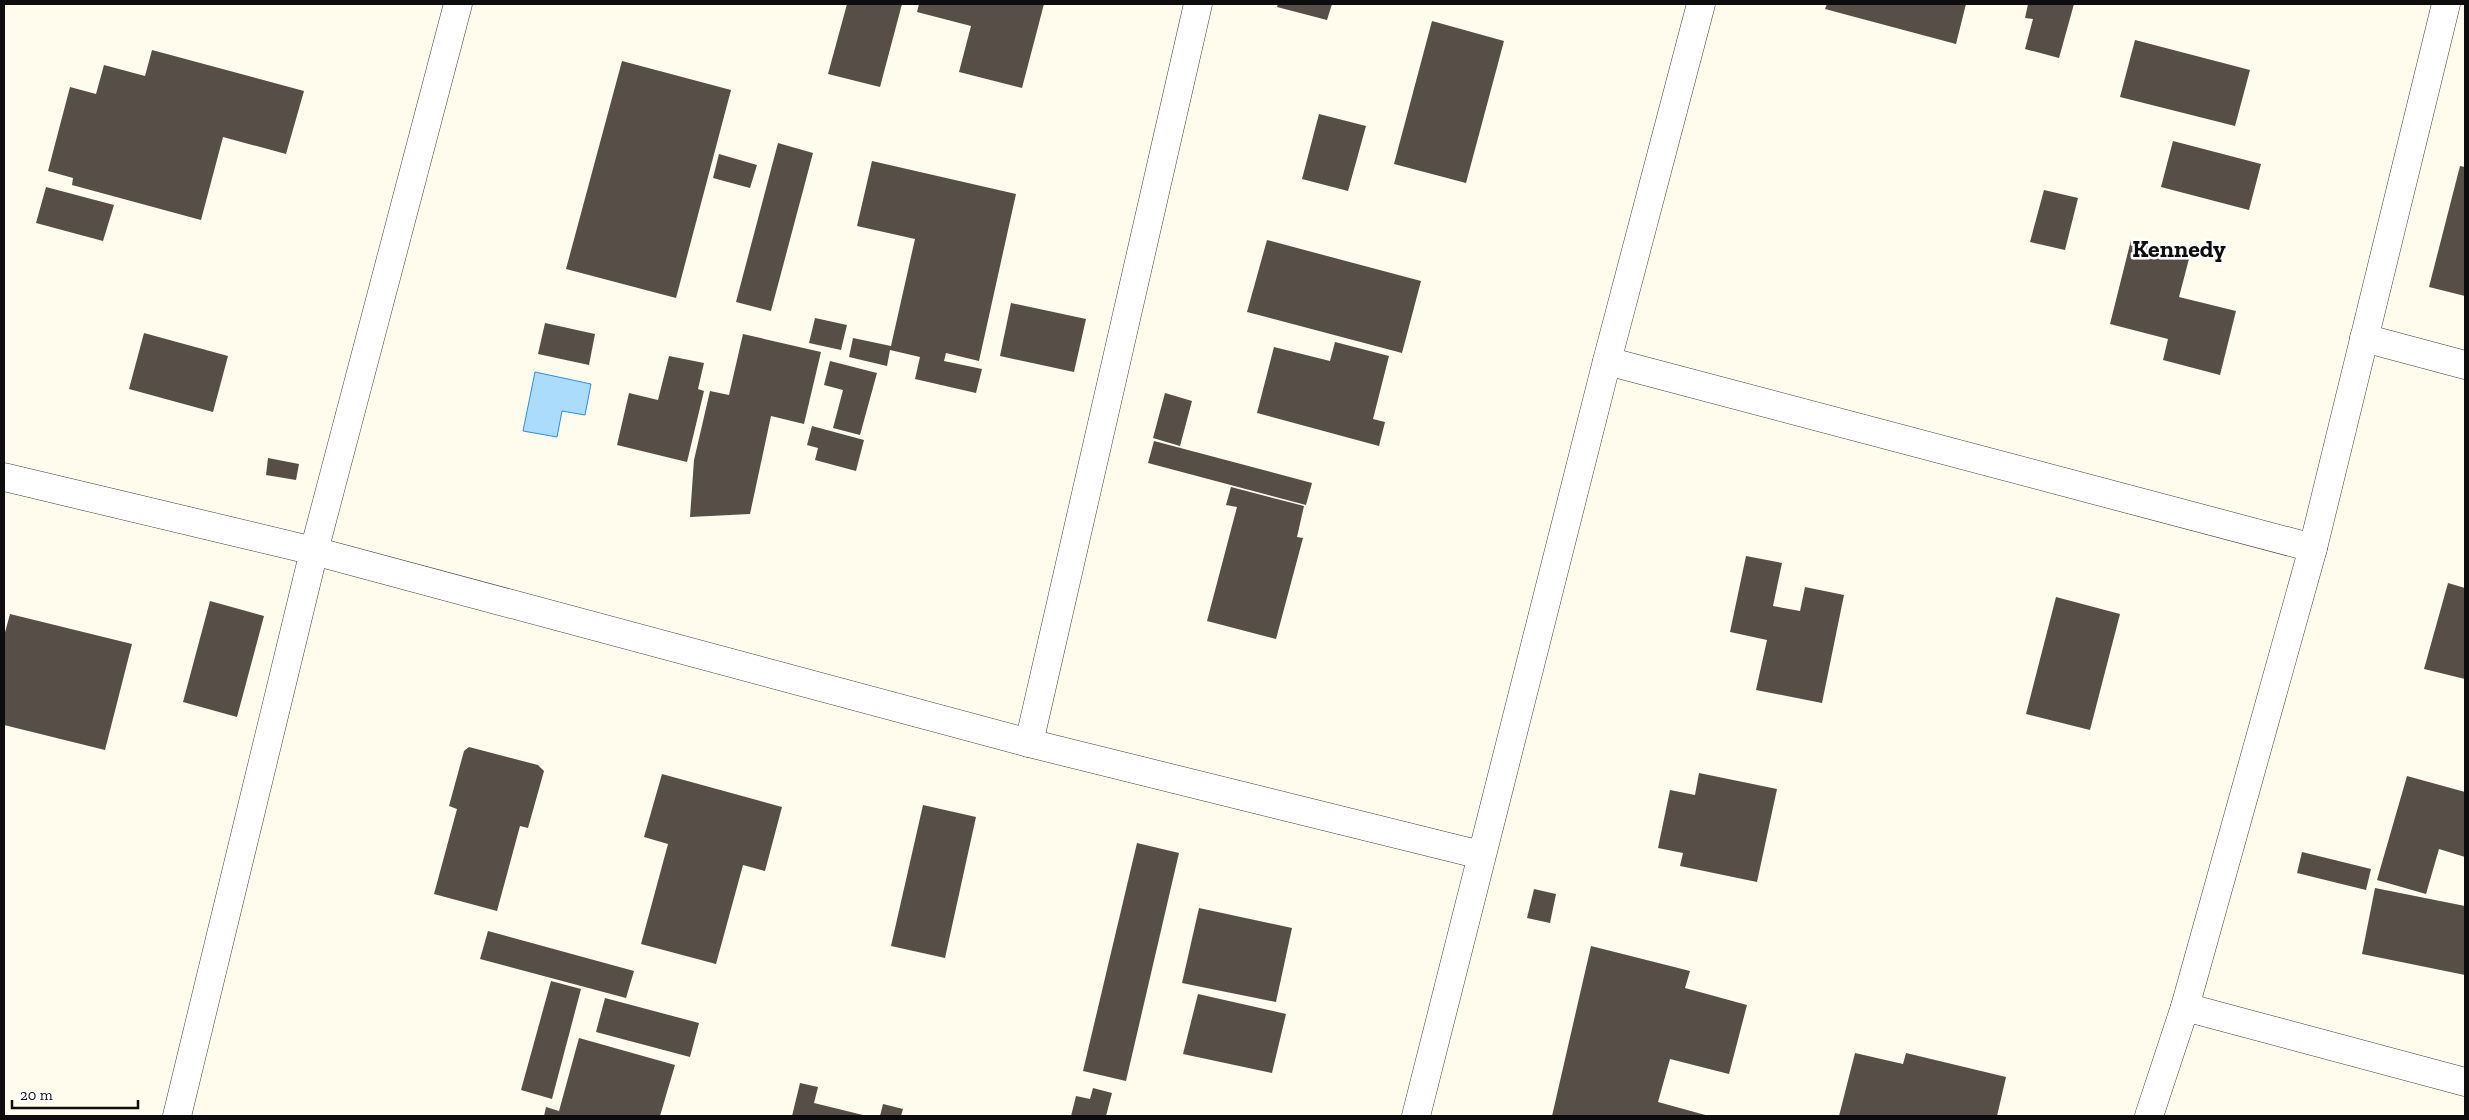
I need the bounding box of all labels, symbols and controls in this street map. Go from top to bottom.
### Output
district label: Kennedy [2132,234,2226,263]
scale bar [12,1078,139,1110]
text: 20 m [20,1086,53,1104]

